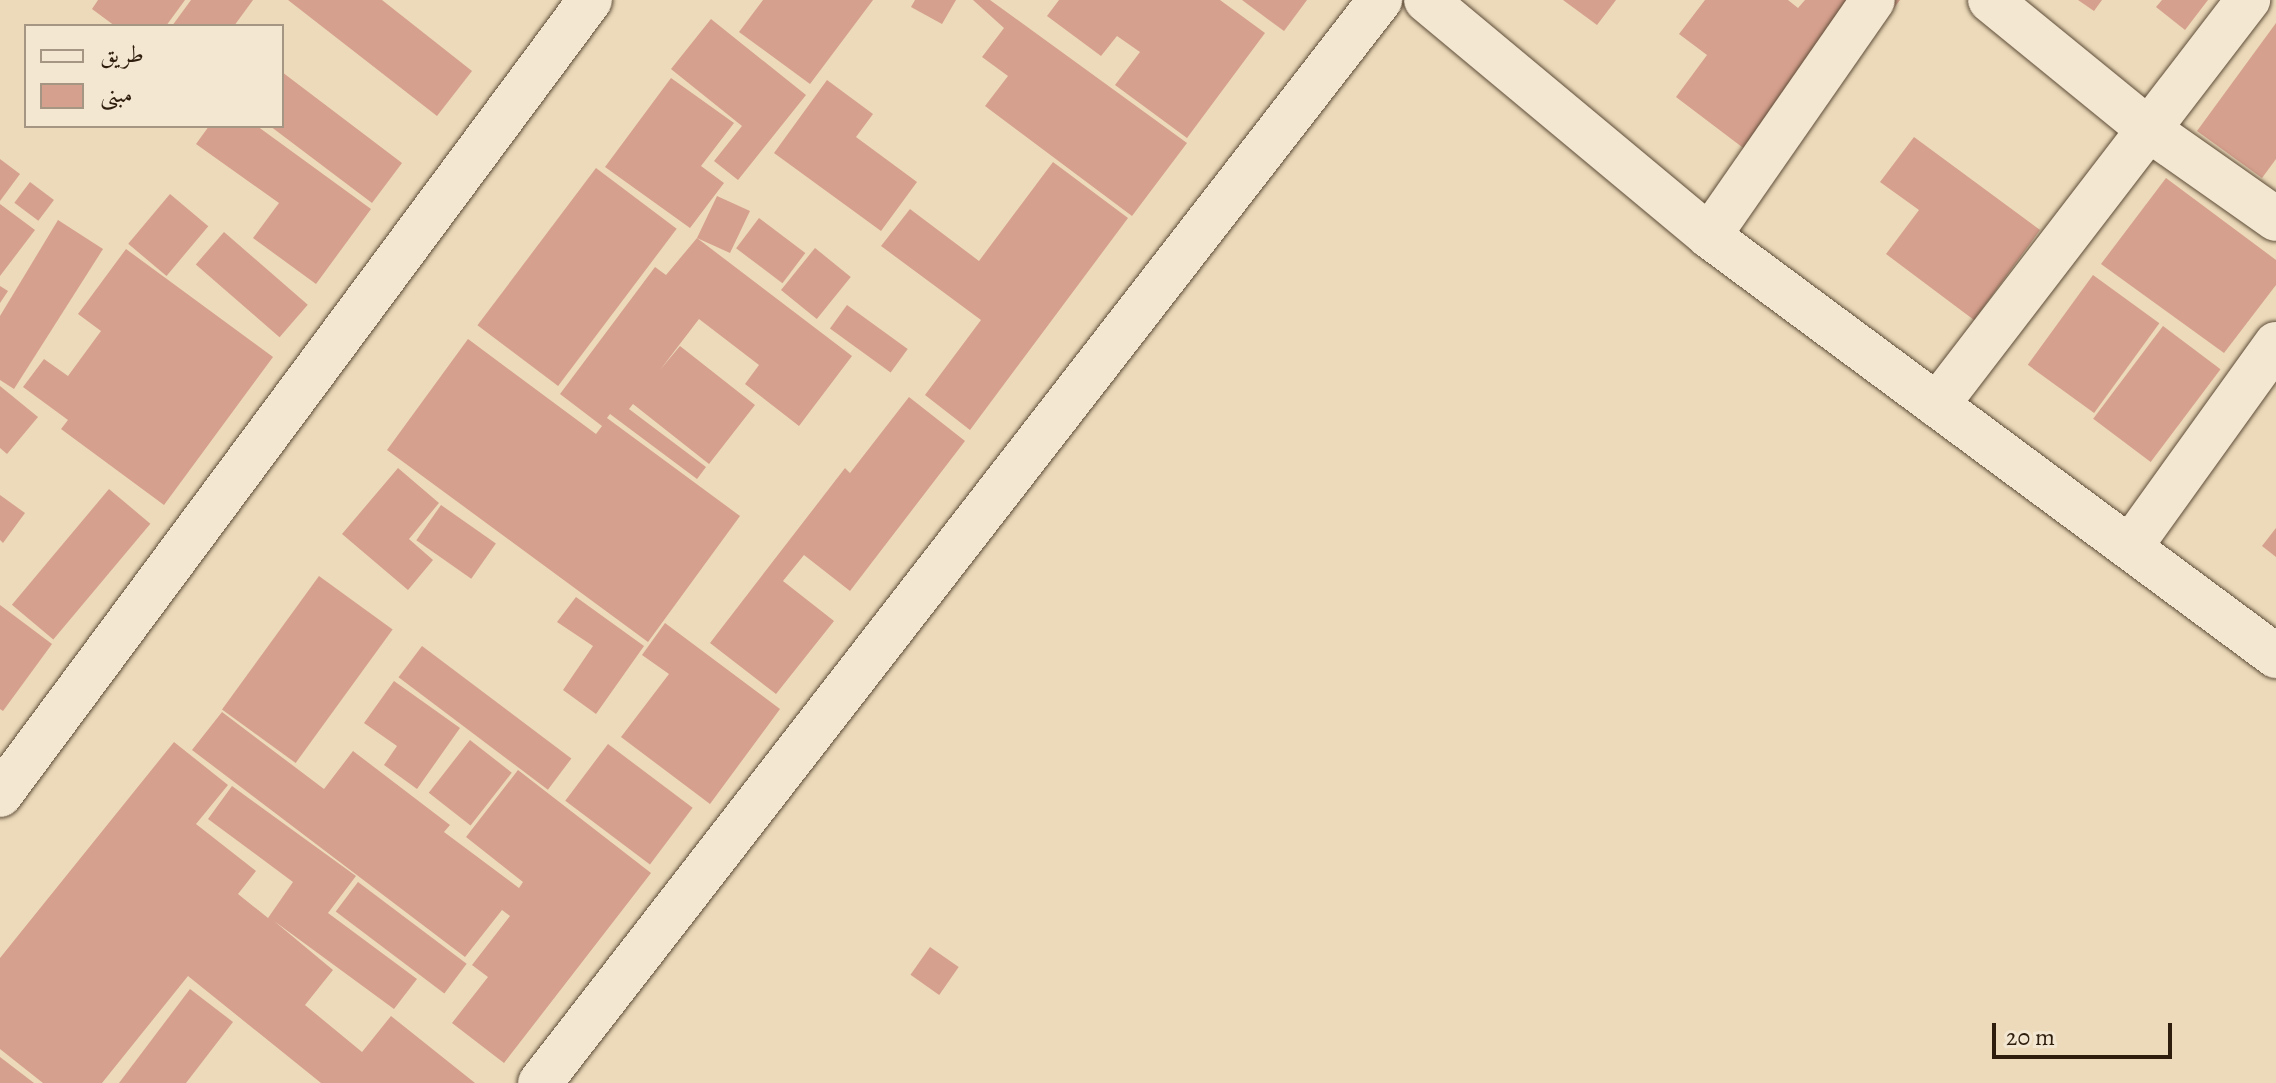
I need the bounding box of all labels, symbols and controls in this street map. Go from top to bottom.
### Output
legend [24,24,284,128]
text: طريق [100,38,144,70]
text: مبنى [100,78,133,110]
scale bar [1996,1007,2176,1057]
text: 20 m [2006,1021,2055,1053]

